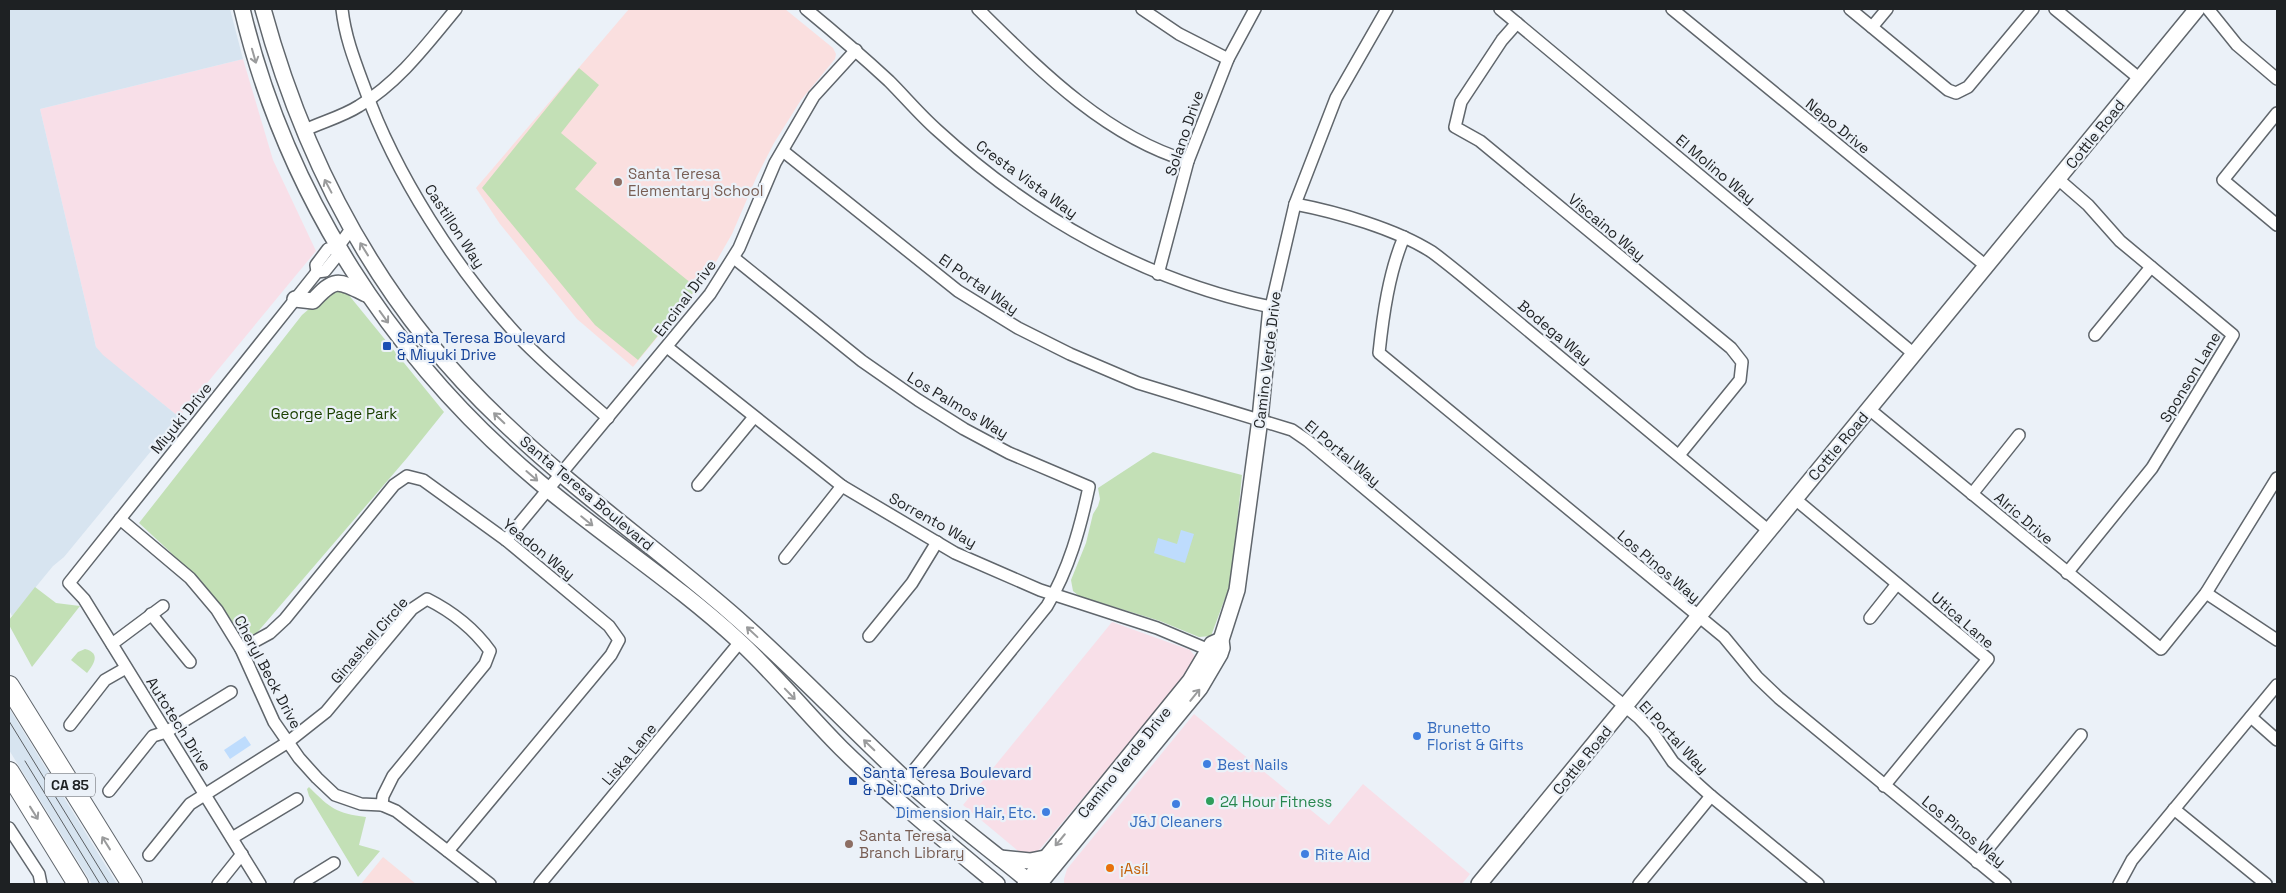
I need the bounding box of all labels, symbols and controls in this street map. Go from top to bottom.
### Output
one-way arrow [250,47,260,63]
street label: Solano Drive [1161,88,1208,178]
street label: Nepo Drive [1802,94,1874,158]
street label: Cottle Road [2061,95,2129,173]
street label: El Molino Way [1672,130,1760,208]
street label: Cresta Vista Way [972,136,1082,222]
place label: Santa Teresa Elementary School [628,164,764,200]
marker: Santa Teresa Elementary School [612,176,624,188]
one-way arrow [323,179,332,194]
street label: Castillon Way [421,180,489,272]
street label: Viscaino Way [1565,189,1649,265]
one-way arrow [359,243,369,257]
street label: El Portal Way [935,249,1023,319]
street label: Encinal Drive [650,256,720,340]
street label: Camino Verde Drive [1249,290,1285,430]
street label: Bodega Way [1514,296,1596,368]
one-way arrow [379,310,389,324]
place label: Santa Teresa Boulevard & Miyuki Drive [397,328,566,364]
street label: Sponson Lane [2155,328,2225,426]
marker: Santa Teresa Boulevard & Miyuki Drive [381,340,393,352]
street label: Los Palmos Way [904,367,1012,443]
street label: Miyuki Drive [146,378,216,458]
park label: George Page Park [271,404,397,423]
street label: Cottle Road [1804,408,1872,484]
one-way arrow [493,412,506,424]
street label: El Portal Way [1301,416,1385,490]
street label: Santa Teresa Boulevard [516,432,658,554]
one-way arrow [526,470,539,482]
street label: Sorrento Way [886,488,980,552]
street label: Alric Drive [1991,488,2057,548]
street label: Yeadon Way [499,514,579,584]
one-way arrow [580,515,593,526]
street label: Los Pinos Way [1614,526,1704,606]
street label: Utica Lane [1928,588,1998,652]
street label: Ginashell Circle [326,593,412,687]
street label: Cheryl Beck Drive [230,612,306,732]
one-way arrow [746,626,759,638]
street label: Autotech Drive [142,673,216,775]
one-way arrow [784,687,796,700]
one-way arrow [1189,689,1200,702]
street label: El Portal Way [1635,696,1713,778]
street label: Camino Verde Drive [1073,702,1175,822]
place label: Brunetto Florist & Gifts [1427,718,1524,754]
street label: Liska Lane [598,719,660,789]
street label: Cottle Road [1548,721,1616,799]
marker: Brunetto Florist & Gifts [1411,730,1423,742]
one-way arrow [864,739,876,751]
place label: Best Nails [1217,755,1288,774]
marker: Best Nails [1201,758,1213,770]
place label: Santa Teresa Boulevard & Del Canto Drive [863,763,1032,799]
road number: CA 85 [45,774,95,796]
marker: Santa Teresa Boulevard & Del Canto Drive [847,775,859,787]
street label: Los Pinos Way [1918,791,2010,871]
place label: 24 Hour Fitness [1220,792,1332,811]
marker: 24 Hour Fitness [1204,795,1216,807]
marker: J&J Cleaners [1170,798,1182,810]
place label: Dimension Hair, Etc. [896,803,1036,822]
one-way arrow [30,806,40,820]
marker: Dimension Hair, Etc. [1040,806,1052,818]
place label: J&J Cleaners [1129,812,1223,831]
place label: Santa Teresa Branch Library [859,826,965,862]
one-way arrow [1054,834,1065,847]
one-way arrow [100,836,110,850]
marker: Santa Teresa Branch Library [843,838,855,850]
place label: Rite Aid [1315,845,1370,864]
marker: Rite Aid [1299,848,1311,860]
place label: ¡Así! [1120,859,1149,878]
marker: ¡Así! [1104,862,1116,874]

